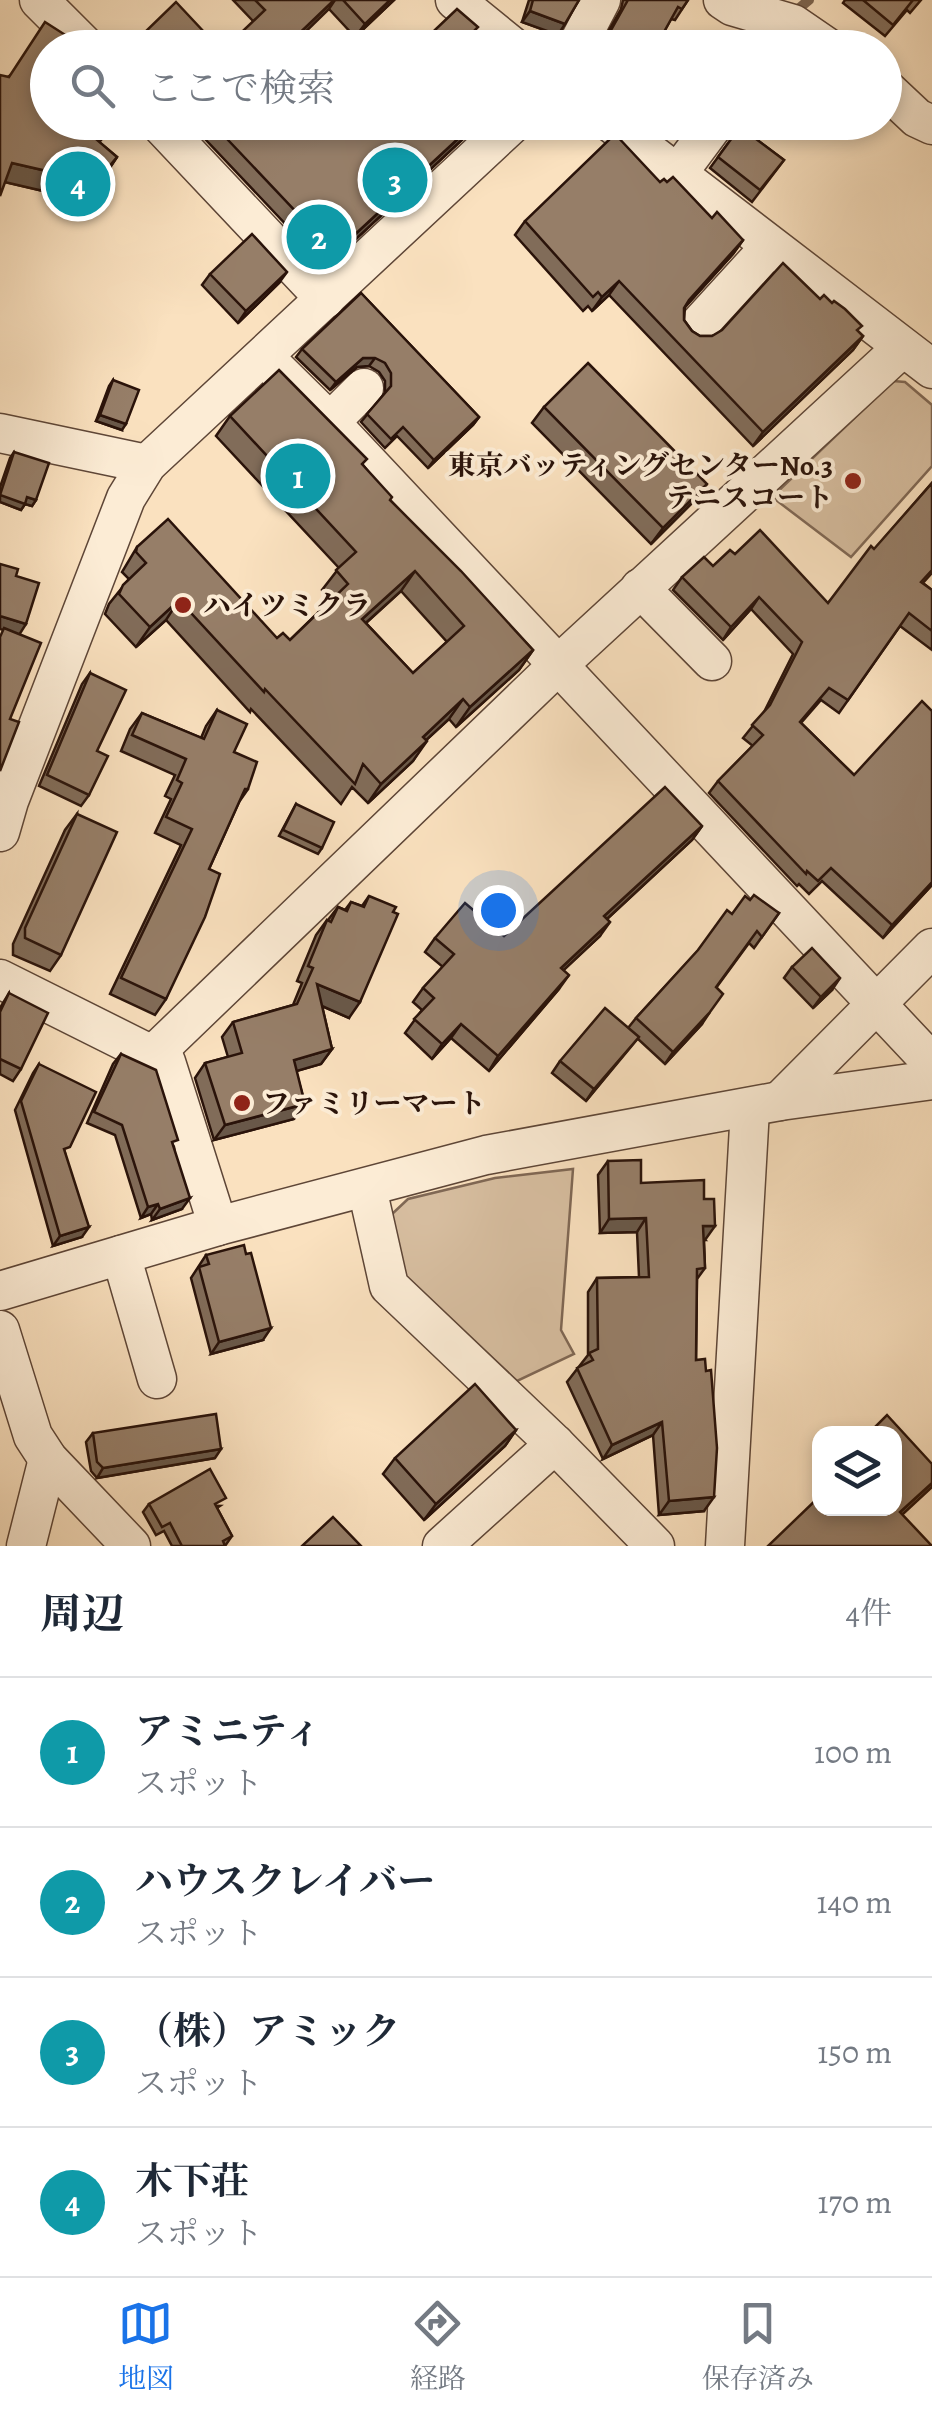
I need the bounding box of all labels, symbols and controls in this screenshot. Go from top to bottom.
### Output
search box [30,30,902,140]
icon: search [65,58,120,113]
text: ここで検索 [145,62,335,114]
pin: 3 [362,142,428,218]
pin: 4 [46,146,110,222]
pin: 2 [286,200,352,274]
pin: 1 [266,438,330,514]
place label: 東京バッティングセンターNo.3 テニスコート [448,447,833,517]
marker: 東京バッティングセンターNo.3 テニスコート [842,470,864,492]
place label: ハイツミクラ [203,587,371,625]
marker: ハイツミクラ [172,594,194,616]
your location [473,885,524,936]
place label: ファミリーマート [262,1085,485,1123]
marker: ファミリーマート [231,1092,253,1114]
map controls [812,1426,902,1516]
button: layers [812,1426,902,1516]
text: 周辺 [40,1585,124,1642]
text: 4件 [846,1591,892,1635]
text: アミニティ [135,1705,322,1757]
text: 1 [67,1730,78,1774]
text: 100 m [814,1730,892,1774]
text: スポット [135,1761,263,1805]
text: ハウスクレイバー [135,1855,435,1907]
text: 2 [65,1880,80,1924]
text: 140 m [817,1880,892,1924]
text: スポット [135,1911,263,1955]
text: （株）アミック [135,2005,400,2057]
text: 3 [66,2030,79,2074]
text: 150 m [817,2030,892,2074]
text: スポット [135,2061,263,2105]
text: 木下荘 [135,2155,249,2207]
text: 4 [65,2180,80,2224]
text: 170 m [818,2180,892,2224]
text: スポット [135,2211,263,2255]
tab: 地図 [118,2296,174,2398]
tab: 経路 [410,2296,466,2398]
tab: 保存済み [702,2296,814,2398]

